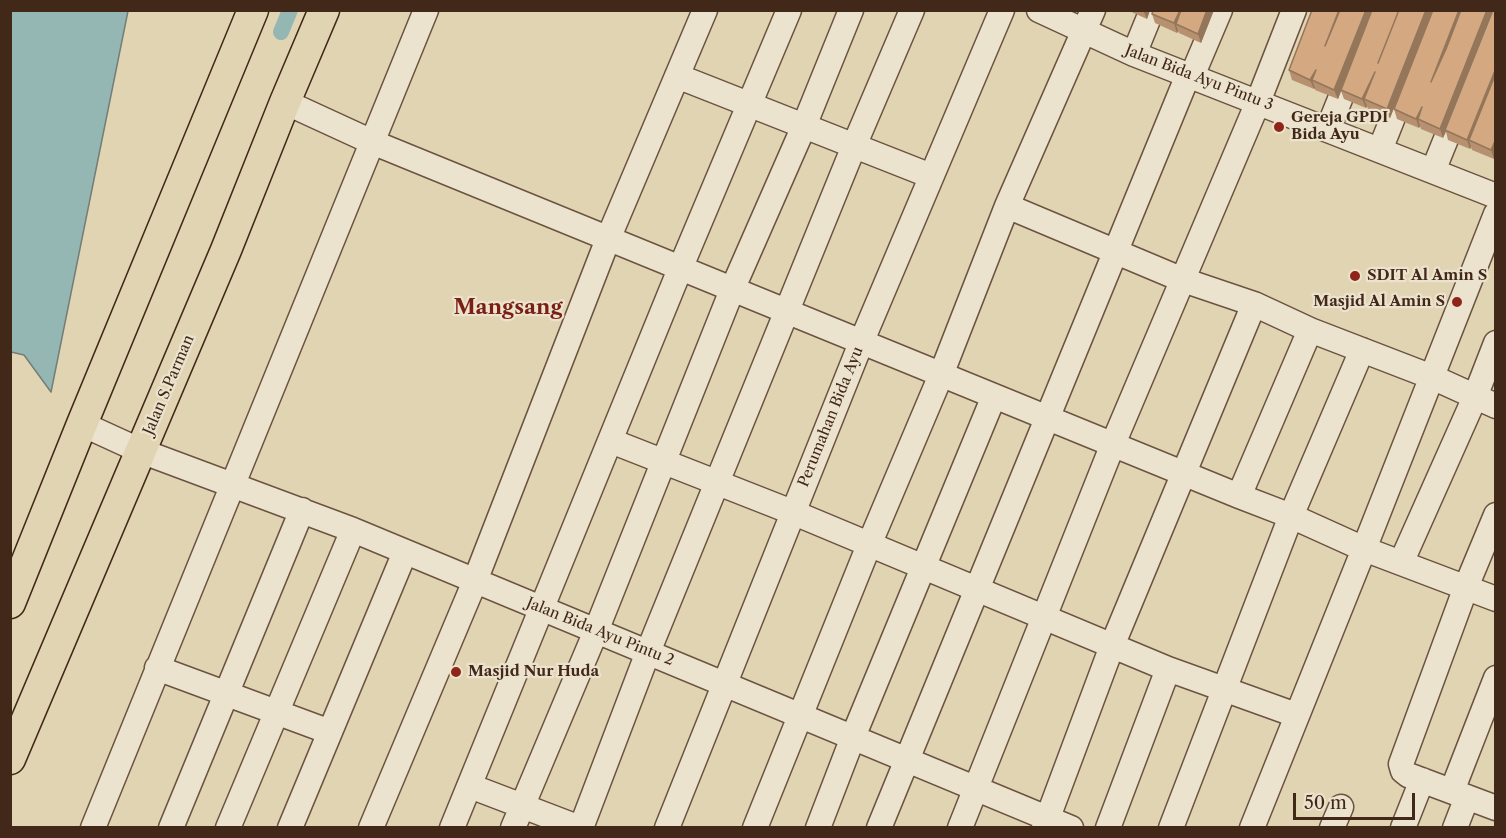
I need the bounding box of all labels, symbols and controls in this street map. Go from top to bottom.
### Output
street label: Jalan Bida Ayu Pintu 3 [1122,41,1276,115]
place label: Gereja GPDI Bida Ayu [1291,109,1388,144]
marker: Gereja GPDI Bida Ayu [1272,120,1286,134]
place label: SDIT Al Amin S [1367,267,1487,285]
marker: SDIT Al Amin S [1348,269,1362,283]
place label: Masjid Al Amin S [1313,293,1445,311]
district label: Mangsang [453,295,563,321]
marker: Masjid Al Amin S [1450,295,1464,309]
street label: Jalan S.Parman [140,332,198,438]
street label: Perumahan Bida Ayu [795,344,867,490]
street label: Jalan Bida Ayu Pintu 2 [524,594,676,670]
place label: Masjid Nur Huda [468,663,599,681]
marker: Masjid Nur Huda [449,665,463,679]
scale bar [1296,781,1418,819]
text: 50 m [1304,792,1347,814]

